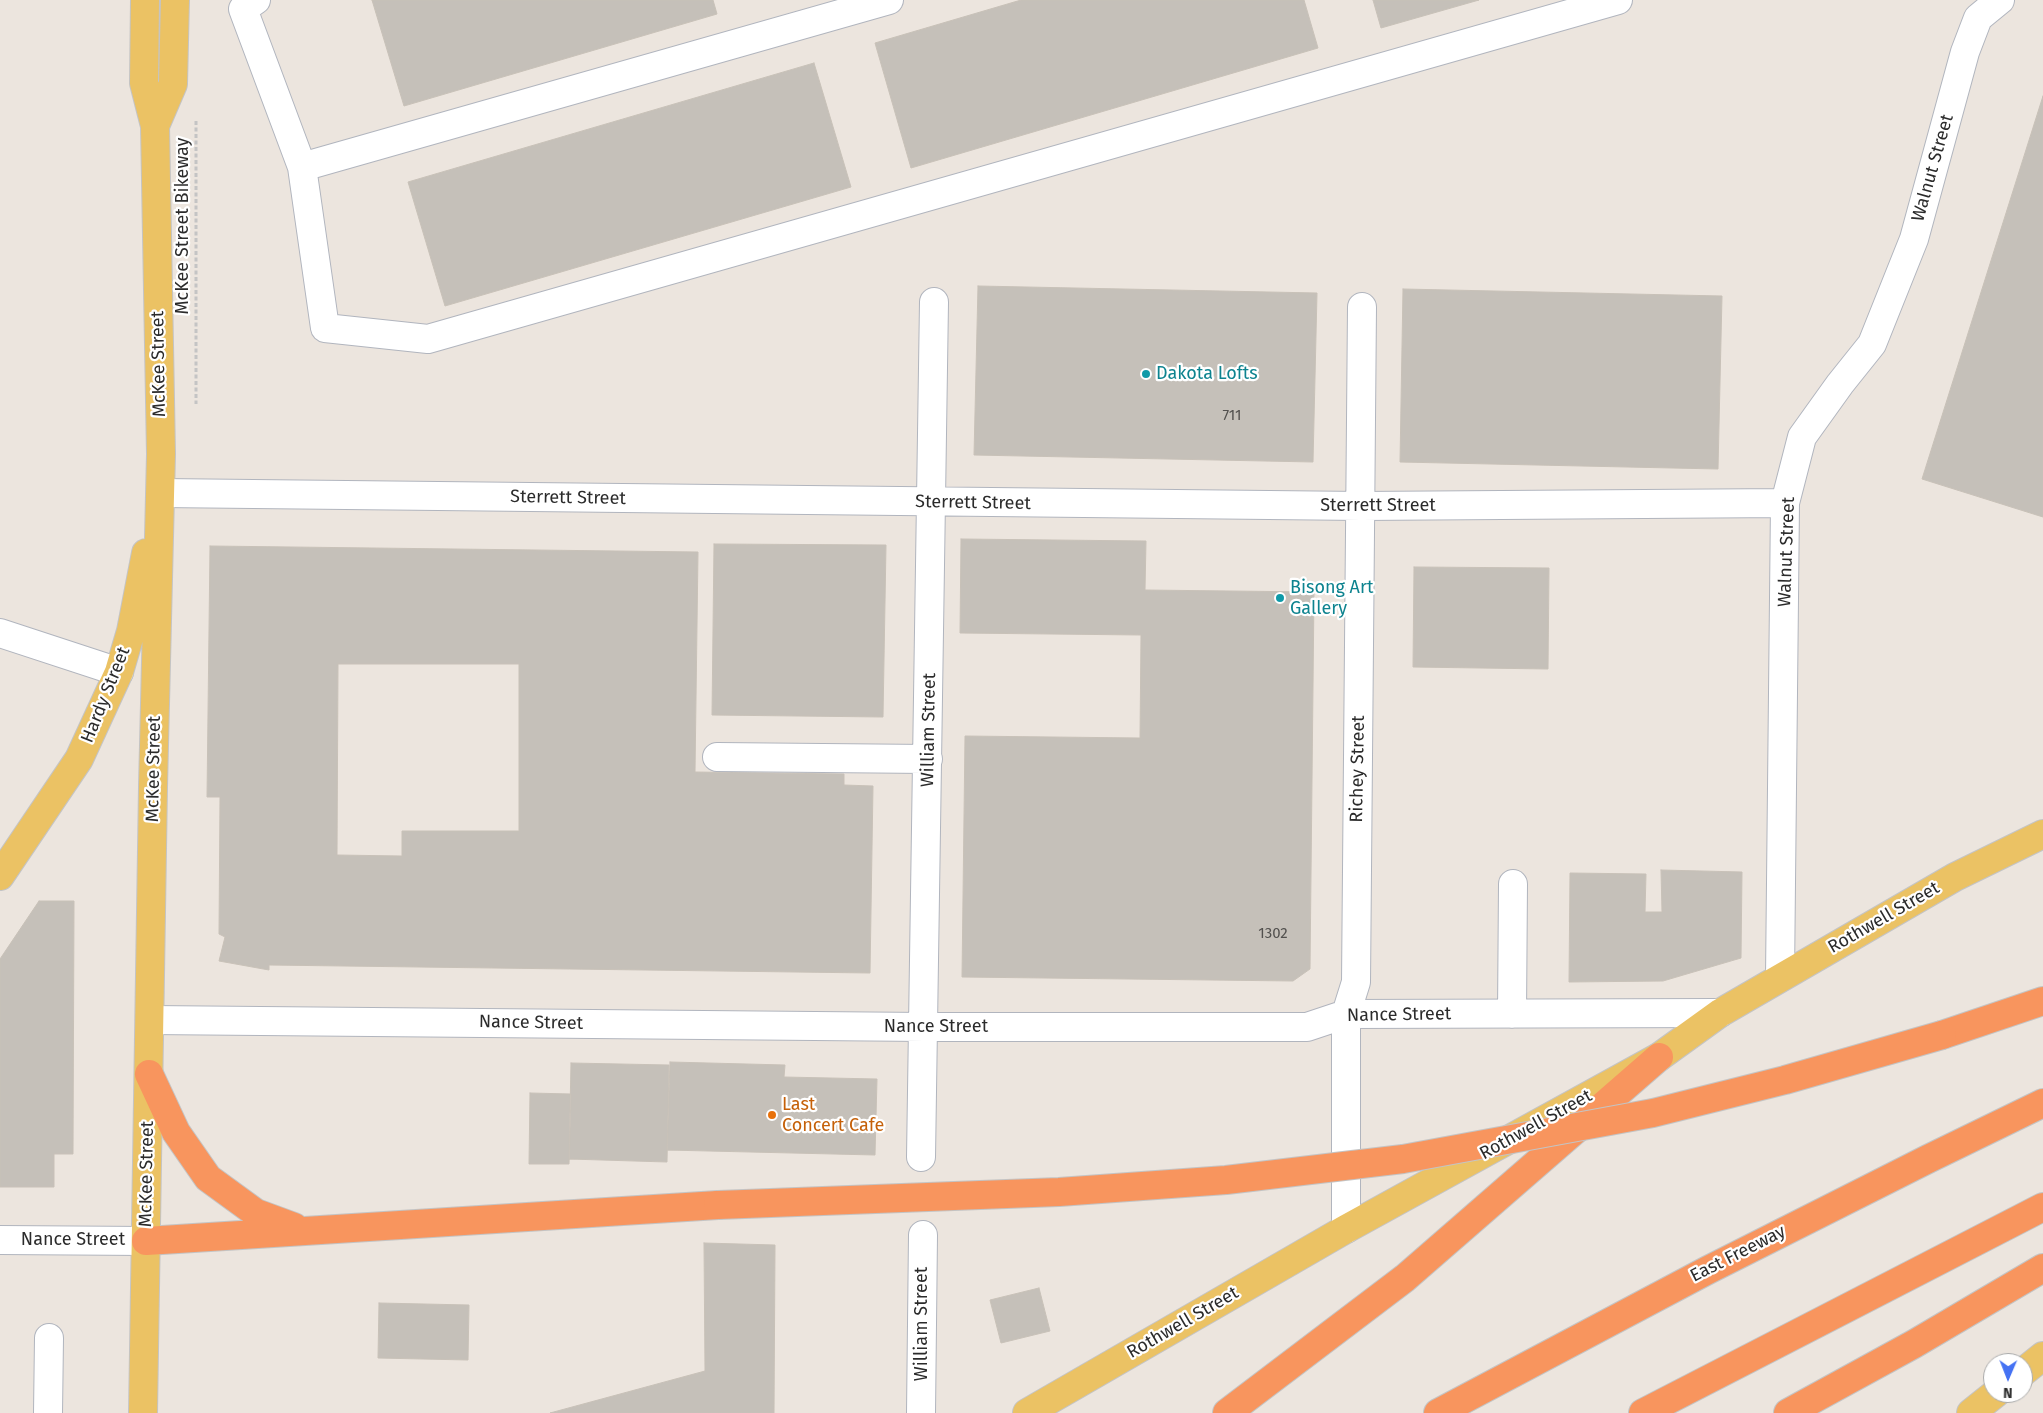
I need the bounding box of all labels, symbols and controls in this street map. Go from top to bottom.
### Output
street label: Walnut Street [1907,112,1959,224]
street label: McKee Street Bikeway [172,138,194,314]
street label: McKee Street [147,311,171,417]
place label: Dakota Lofts [1156,363,1258,385]
marker: Dakota Lofts [1140,368,1152,380]
house number: 711 [1222,407,1242,425]
street label: Sterrett Street [510,486,626,510]
street label: Sterrett Street [915,491,1031,515]
street label: Sterrett Street [1320,495,1436,517]
street label: Walnut Street [1774,496,1800,608]
place label: Bisong Art Gallery [1290,577,1373,620]
marker: Bisong Art Gallery [1274,592,1286,604]
street label: Hardy Street [77,644,135,746]
street label: William Street [917,673,941,787]
street label: Richey Street [1346,715,1370,823]
street label: McKee Street [142,716,166,822]
street label: Rothwell Street [1824,877,1944,959]
house number: 1302 [1258,925,1288,943]
street label: Nance Street [1347,1003,1451,1027]
street label: Nance Street [479,1011,583,1035]
street label: Nance Street [884,1016,988,1038]
street label: Rothwell Street [1476,1085,1596,1165]
place label: Last Concert Cafe [782,1094,884,1136]
marker: Last Concert Cafe [766,1109,778,1121]
street label: McKee Street [135,1121,159,1227]
street label: East Freeway [1687,1221,1789,1287]
street label: Nance Street [21,1229,125,1251]
street label: William Street [911,1267,933,1381]
street label: Rothwell Street [1123,1282,1243,1364]
north arrow [1983,1353,2033,1403]
text: N [2003,1384,2013,1401]

